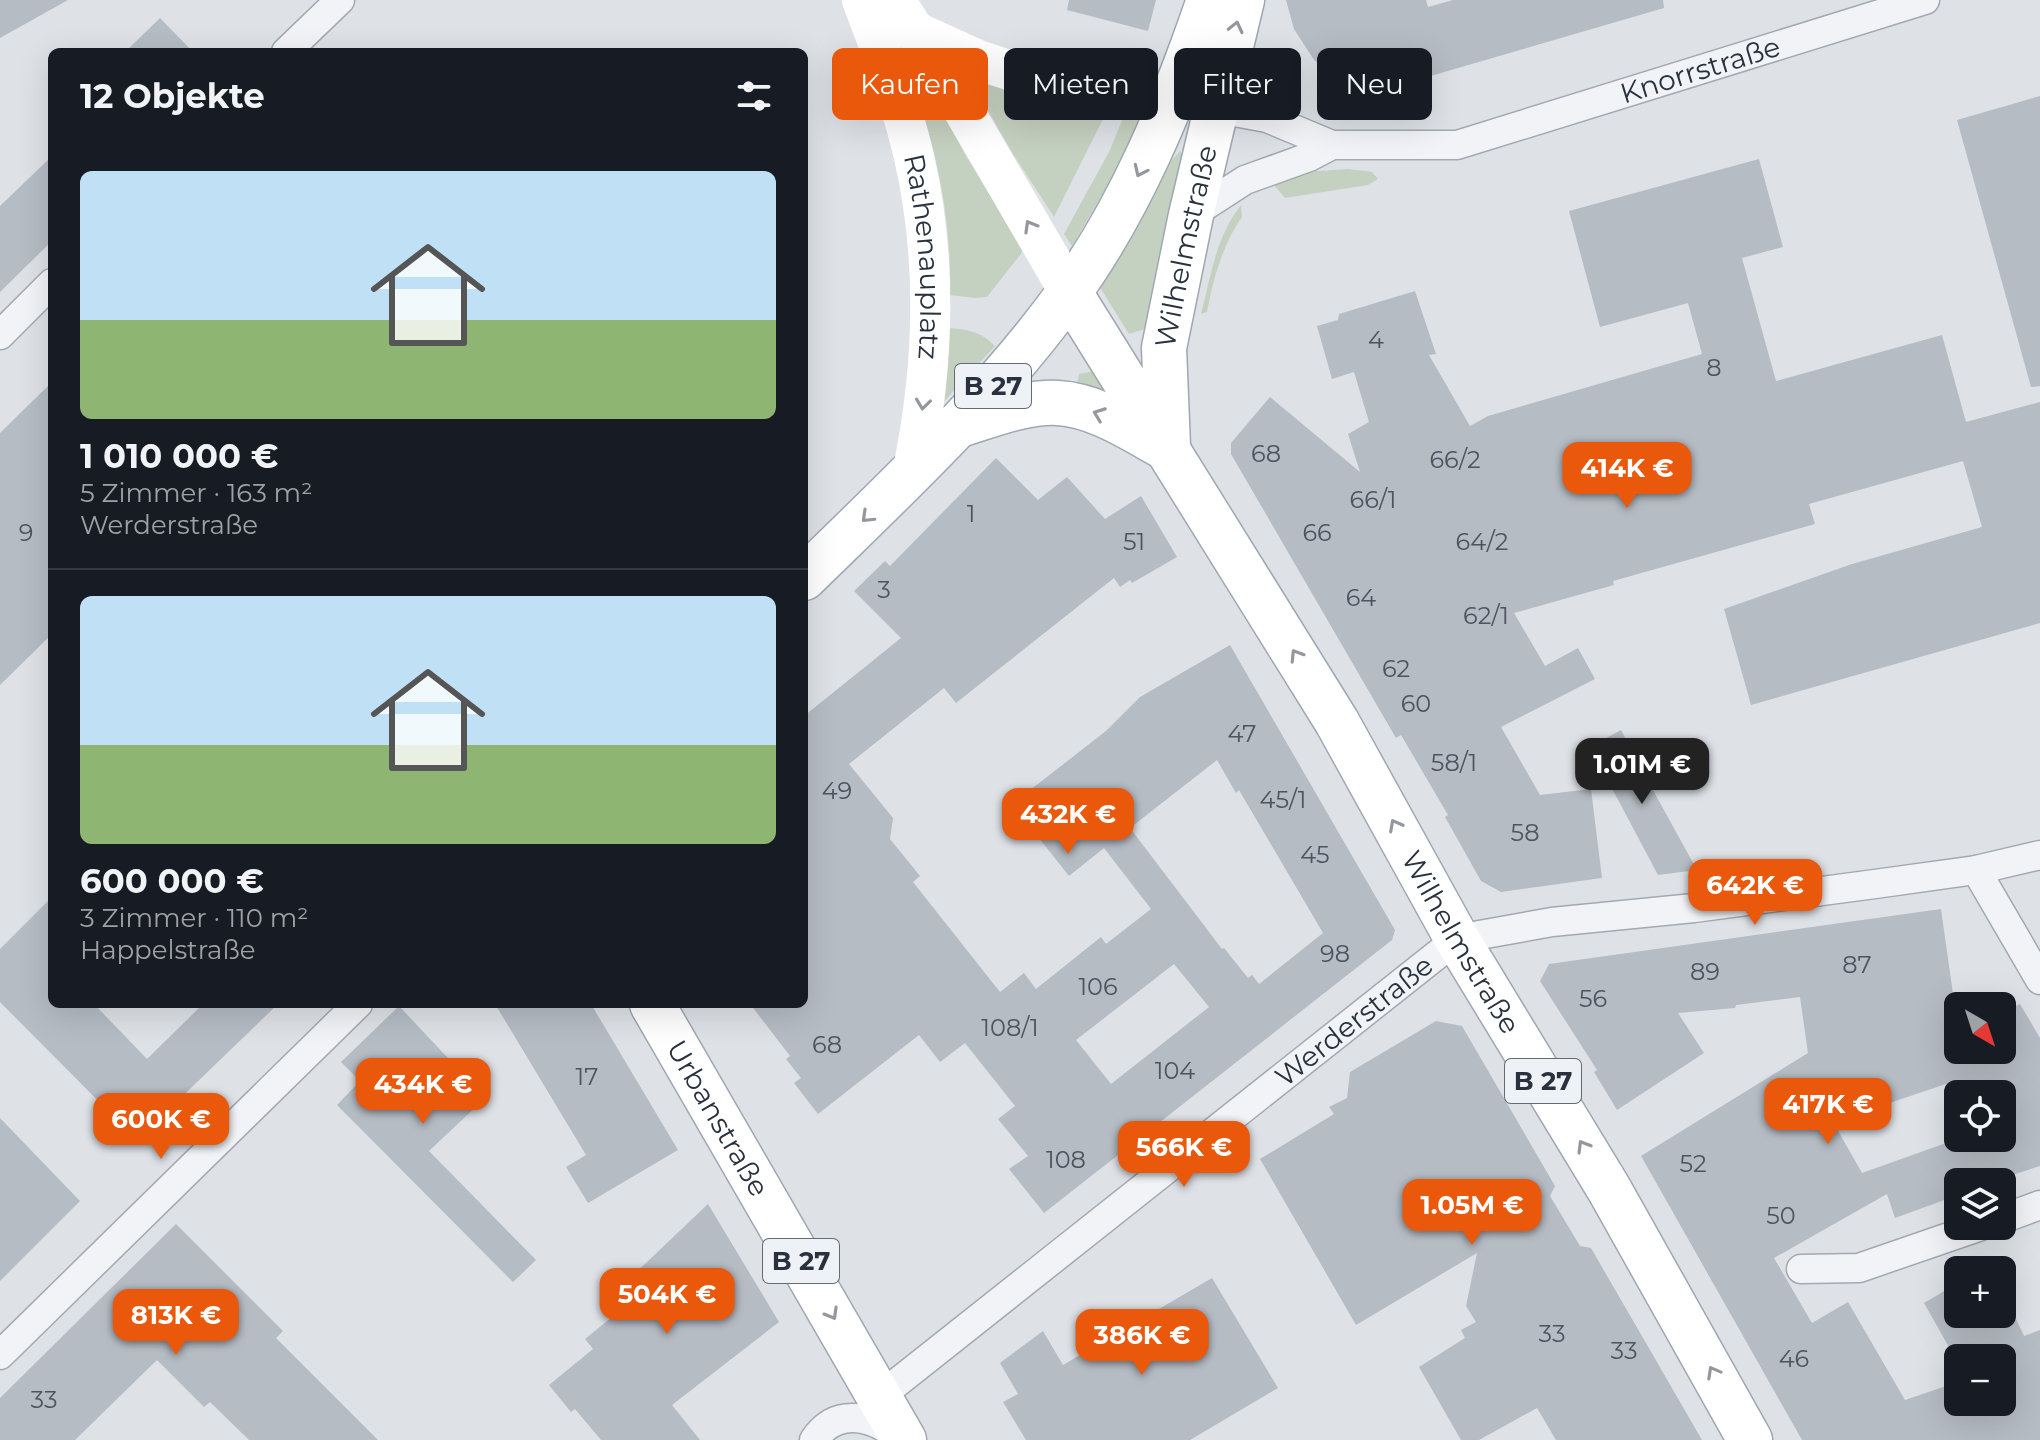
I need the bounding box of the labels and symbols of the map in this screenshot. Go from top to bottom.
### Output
one-way arrow [1227,21,1244,35]
street label: Knorrstraße [1616,29,1784,110]
street label: Wilhelmstraße [1148,142,1224,351]
street label: Rathenauplatz [897,151,947,361]
one-way arrow [1134,163,1150,177]
one-way arrow [1024,220,1040,234]
house number: 4 [1368,325,1384,354]
house number: 8 [1706,353,1722,382]
road number: B 27 [955,364,1031,408]
one-way arrow [915,397,932,410]
one-way arrow [1092,407,1106,424]
house number: 68 [1251,439,1281,468]
pin: 414K € [1562,442,1692,510]
house number: 66/2 [1429,445,1481,474]
house number: 66/1 [1350,485,1396,514]
house number: 1 [967,499,975,528]
one-way arrow [862,507,876,522]
house number: 9 [19,518,33,547]
house number: 66 [1302,518,1332,547]
house number: 51 [1123,527,1145,556]
house number: 64/2 [1456,527,1508,556]
house number: 3 [877,575,891,604]
house number: 64 [1346,583,1376,612]
house number: 62/1 [1463,601,1509,630]
one-way arrow [1291,649,1306,664]
house number: 62 [1382,654,1410,683]
house number: 60 [1401,689,1431,718]
house number: 47 [1228,719,1256,748]
pin: 1.01M € [1568,738,1716,806]
house number: 58/1 [1431,748,1477,777]
house number: 49 [822,776,852,805]
house number: 45/1 [1260,785,1306,814]
pin: 432K € [1003,788,1133,856]
house number: 58 [1511,818,1539,847]
one-way arrow [1390,819,1405,834]
house number: 45 [1300,840,1330,869]
street label: Wilhelmstraße [1395,845,1528,1040]
pin: 642K € [1690,859,1820,927]
house number: 98 [1320,939,1350,968]
street label: Werderstraße [1268,948,1440,1094]
house number: 87 [1842,950,1872,979]
house number: 89 [1690,957,1720,986]
house number: 106 [1078,972,1118,1001]
house number: 56 [1579,984,1607,1013]
north arrow [1944,992,2016,1064]
house number: 108/1 [981,1013,1039,1042]
house number: 68 [812,1030,842,1059]
street label: Urbanstraße [660,1034,777,1202]
house number: 104 [1155,1056,1195,1085]
pin: 434K € [358,1058,488,1126]
road number: B 27 [1505,1059,1581,1103]
house number: 17 [576,1062,598,1091]
pin: 417K € [1763,1078,1893,1146]
pin: 600K € [96,1093,226,1161]
pin: 566K € [1119,1121,1249,1189]
one-way arrow [1577,1140,1593,1155]
house number: 108 [1046,1145,1086,1174]
house number: 52 [1679,1149,1707,1178]
pin: 1.05M € [1398,1179,1546,1247]
house number: 50 [1766,1201,1796,1230]
road number: B 27 [763,1239,839,1283]
pin: 504K € [602,1268,732,1336]
pin: 813K € [111,1289,241,1357]
one-way arrow [822,1305,838,1320]
pin: 386K € [1077,1309,1207,1377]
house number: 33 [1539,1319,1565,1348]
house number: 33 [1611,1336,1637,1365]
house number: 46 [1779,1344,1809,1373]
one-way arrow [1707,1366,1722,1380]
house number: 33 [31,1385,57,1414]

